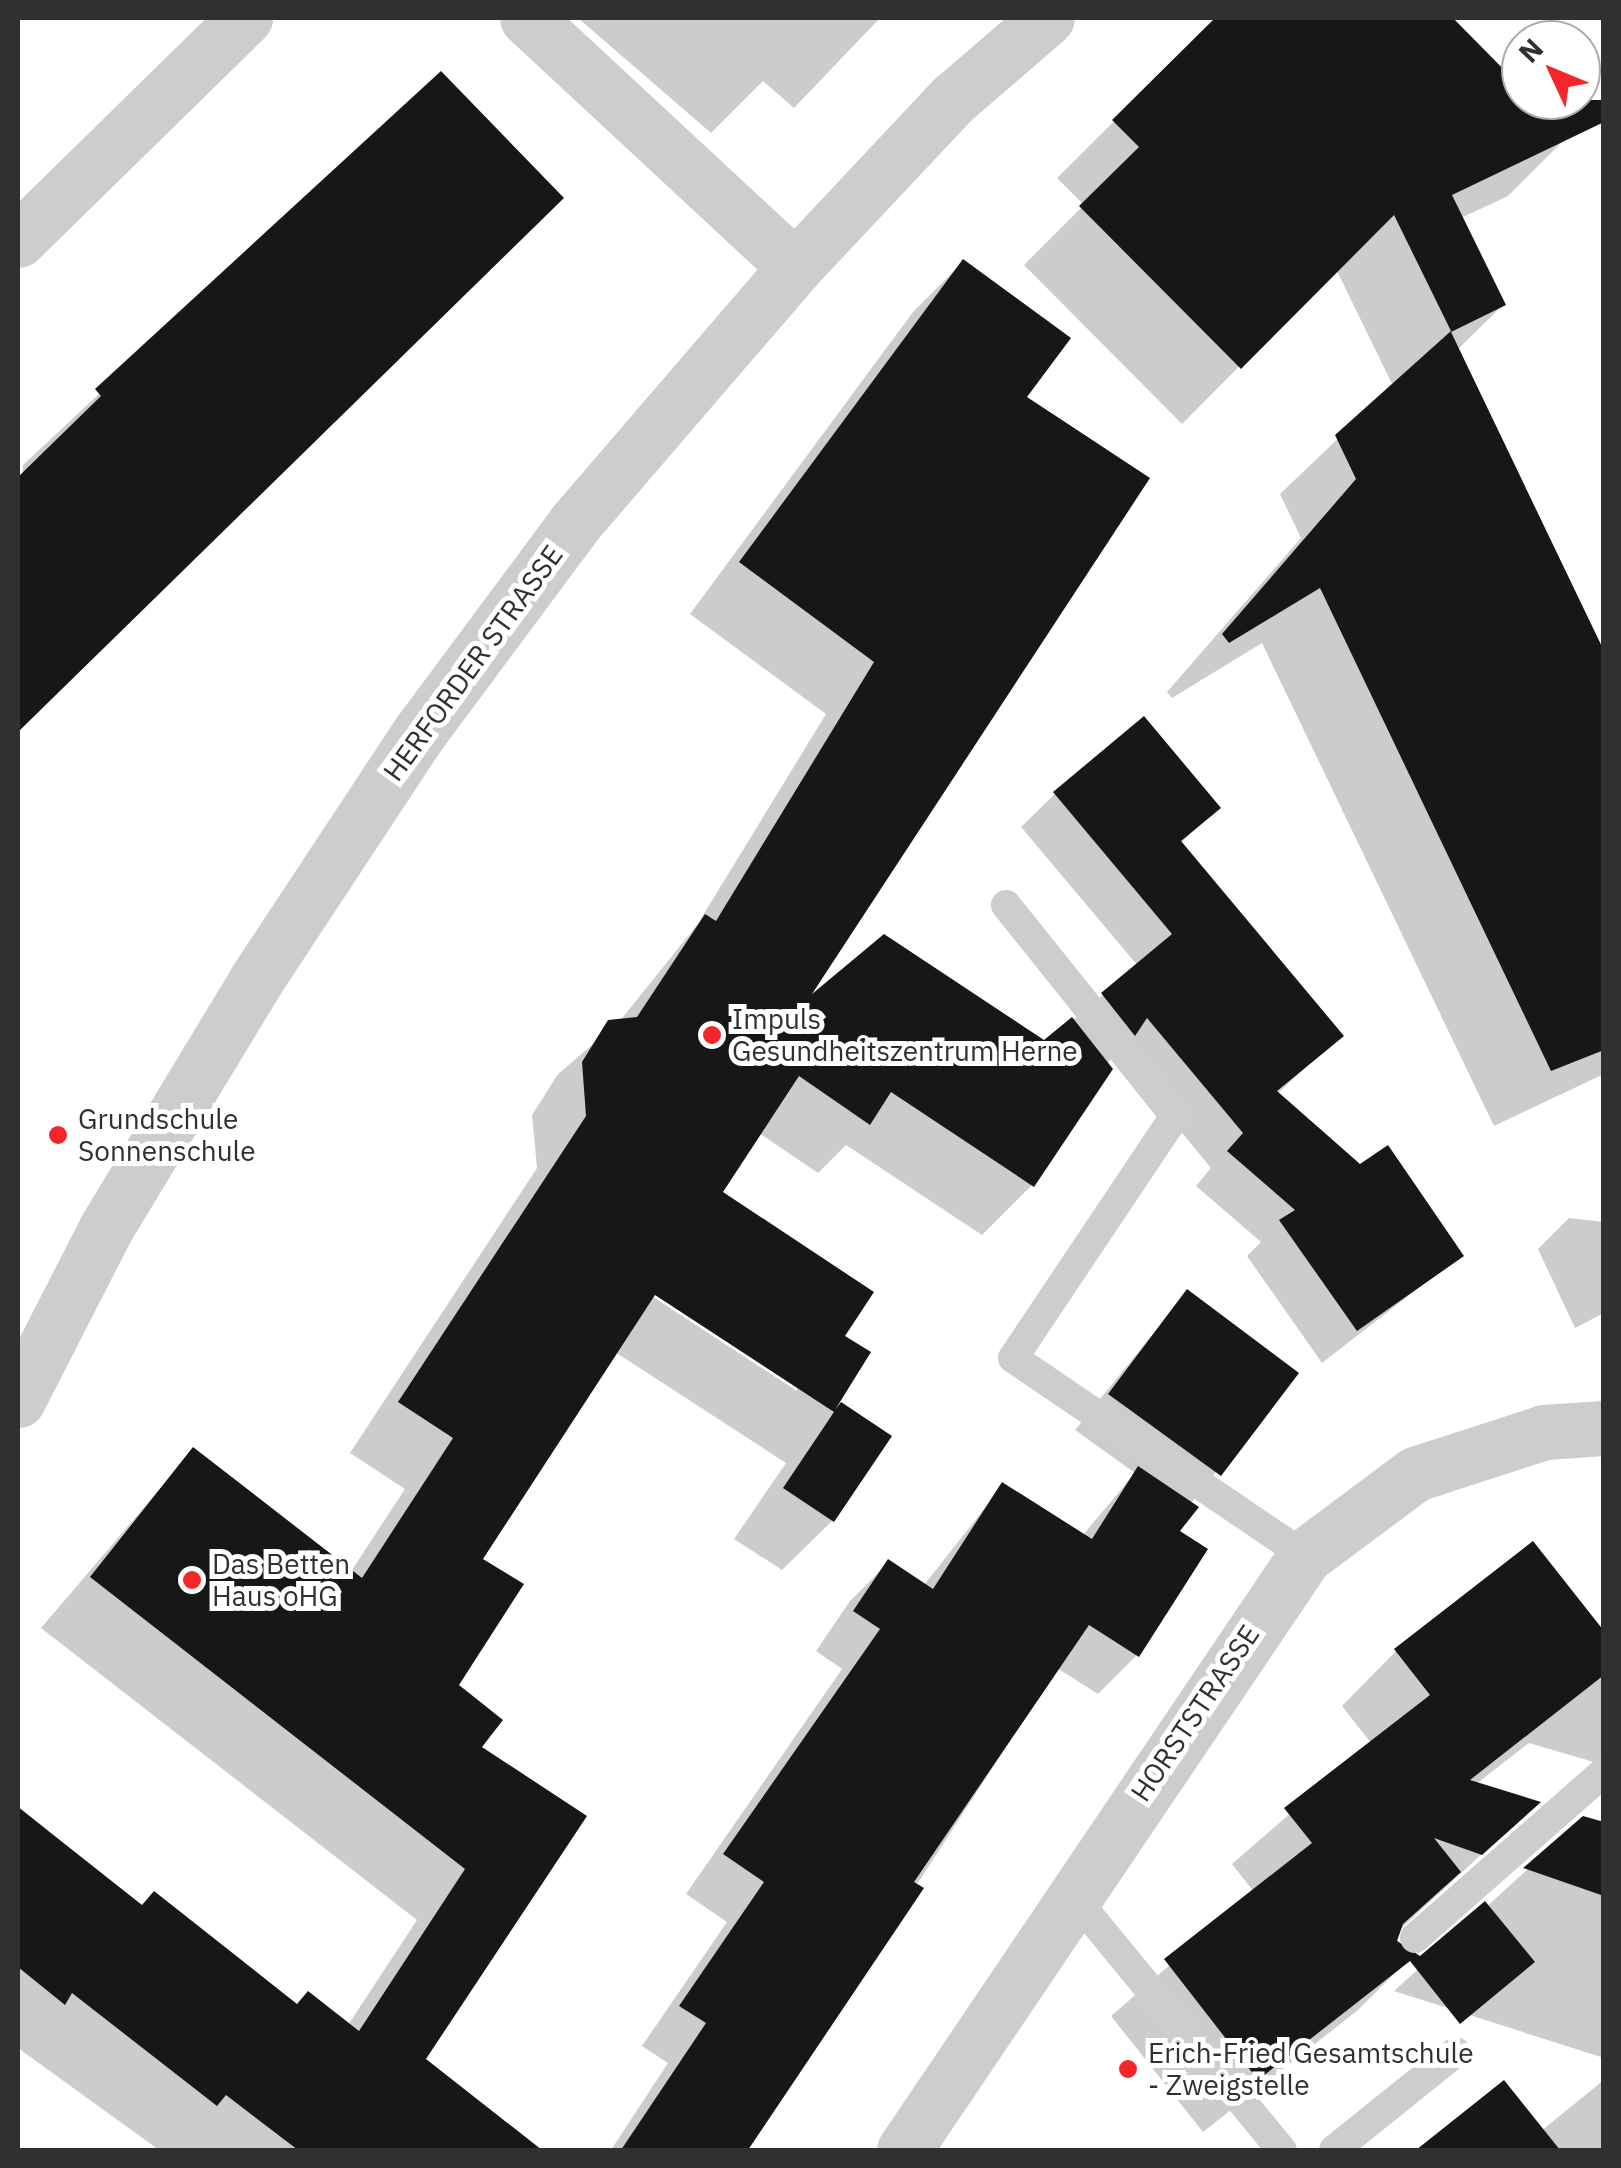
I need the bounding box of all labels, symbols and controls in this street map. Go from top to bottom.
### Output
north arrow [1501,20,1601,120]
text: N [1510,30,1551,70]
street label: HERFORDER STRASSE [376,539,570,787]
place label: Impuls Gesundheitszentrum Herne [732,1002,1078,1068]
marker: Impuls Gesundheitszentrum Herne [701,1024,723,1046]
place label: Grundschule Sonnenschule [78,1102,256,1168]
marker: Grundschule Sonnenschule [47,1124,69,1146]
place label: Das Betten Haus oHG [212,1547,350,1613]
marker: Das Betten Haus oHG [181,1569,203,1591]
street label: HORSTSTRASSE [1124,1618,1266,1808]
place label: Erich-Fried Gesamtschule - Zweigstelle [1148,2036,1474,2102]
marker: Erich-Fried Gesamtschule - Zweigstelle [1117,2058,1139,2080]

